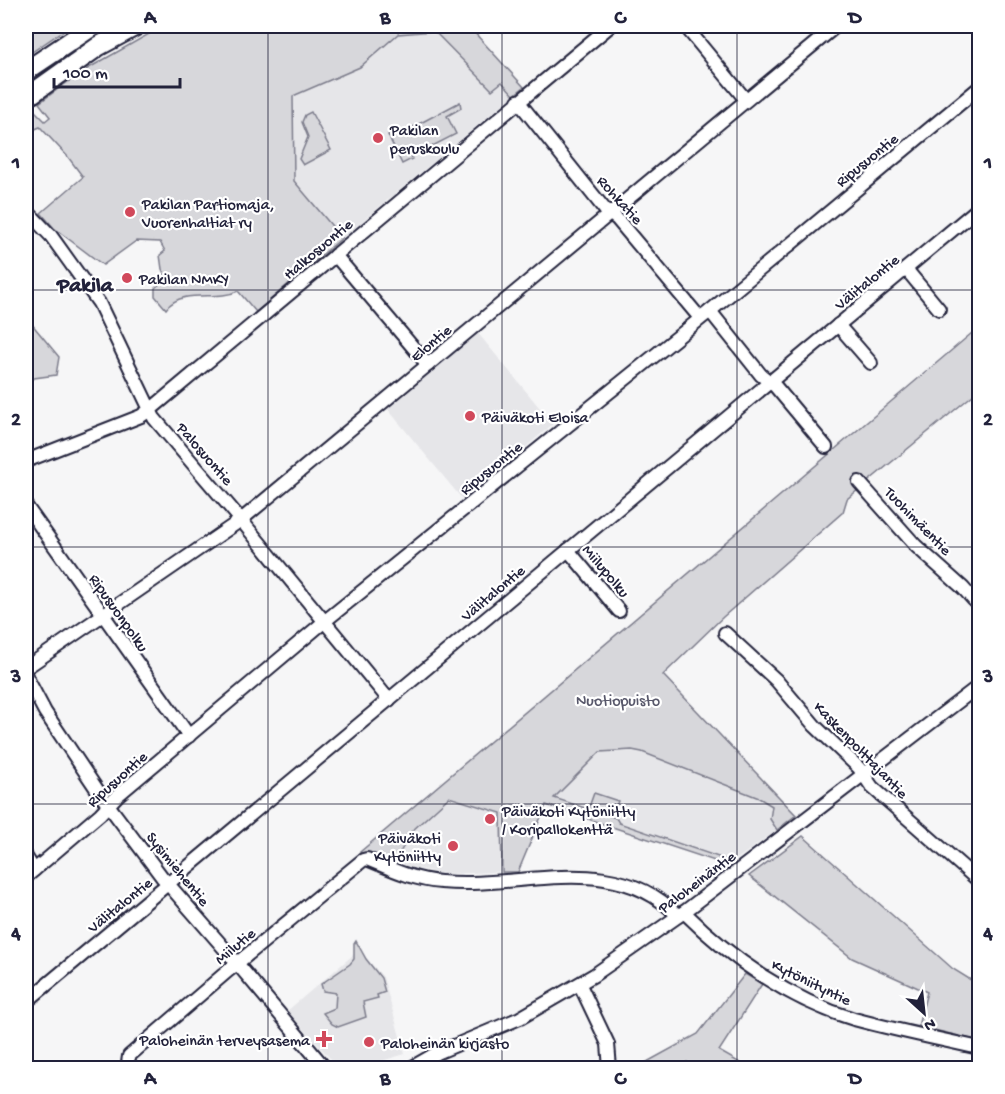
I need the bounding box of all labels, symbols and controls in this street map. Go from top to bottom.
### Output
text: A [143,8,158,31]
text: B [379,8,391,31]
text: C [614,8,628,31]
text: D [846,8,862,31]
scale bar [54,51,180,89]
text: 100 m [62,64,108,85]
place label: Pakilan peruskoulu [389,123,460,160]
street label: Ripusuontie [833,130,904,193]
marker: Pakilan peruskoulu [371,131,385,145]
text: 1 [11,153,20,176]
text: 1 [983,153,992,176]
street label: Rohkatie [591,173,646,230]
place label: Pakilan Partiomaja, Vuorenhaltiat ry [141,197,275,234]
marker: Pakilan Partiomaja, Vuorenhaltiat ry [123,205,137,219]
street label: Halkosuontie [281,216,358,285]
street label: Välitalontie [831,251,905,316]
marker: Pakilan NMKY [120,271,134,285]
place label: Pakilan NMKY [138,272,229,291]
district label: Pakila [56,274,115,300]
street label: Elontie [408,322,457,367]
marker: Päiväkoti Eloisa [463,409,477,423]
text: 2 [11,410,21,433]
place label: Päiväkoti Eloisa [481,410,590,429]
text: 2 [983,410,993,433]
street label: Palosuontie [170,419,236,491]
street label: Ripusuontie [457,438,528,501]
street label: Tuohimäentie [878,483,955,561]
street label: Miilupolku [577,542,632,603]
street label: Välitalontie [458,562,531,628]
street label: Ripusuonpolku [83,571,151,657]
text: 3 [10,667,21,690]
text: 3 [982,667,993,690]
park label: Nuotiopuisto [576,693,660,712]
street label: Kaskenpolttajantie [808,699,911,804]
street label: Ripusuontie [84,748,153,813]
place label: Päiväkoti Kytöniitty / Koripallokenttä [501,804,635,841]
marker: Päiväkoti Kytöniitty / Koripallokenttä [483,812,497,826]
street label: Sysimiehentie [140,829,213,912]
place label: Päiväkoti Kytöniitty [374,831,441,868]
marker: Päiväkoti Kytöniitty [446,839,460,853]
street label: Paloheinäntie [655,848,741,920]
street label: Välitalontie [84,874,158,939]
text: 4 [10,924,21,947]
text: 4 [982,924,993,947]
street label: Miilutie [212,925,261,970]
street label: Kytöniityntie [768,957,854,1012]
north arrow [894,983,954,1043]
text: N [920,1012,938,1034]
marker: Paloheinän terveysasema [315,1030,333,1048]
place label: Paloheinän terveysasema [138,1033,311,1052]
marker: Paloheinän kirjasto [362,1035,376,1049]
place label: Paloheinän kirjasto [380,1036,509,1055]
text: A [143,1069,158,1092]
text: B [379,1069,391,1092]
text: C [614,1069,628,1092]
text: D [846,1069,862,1092]

